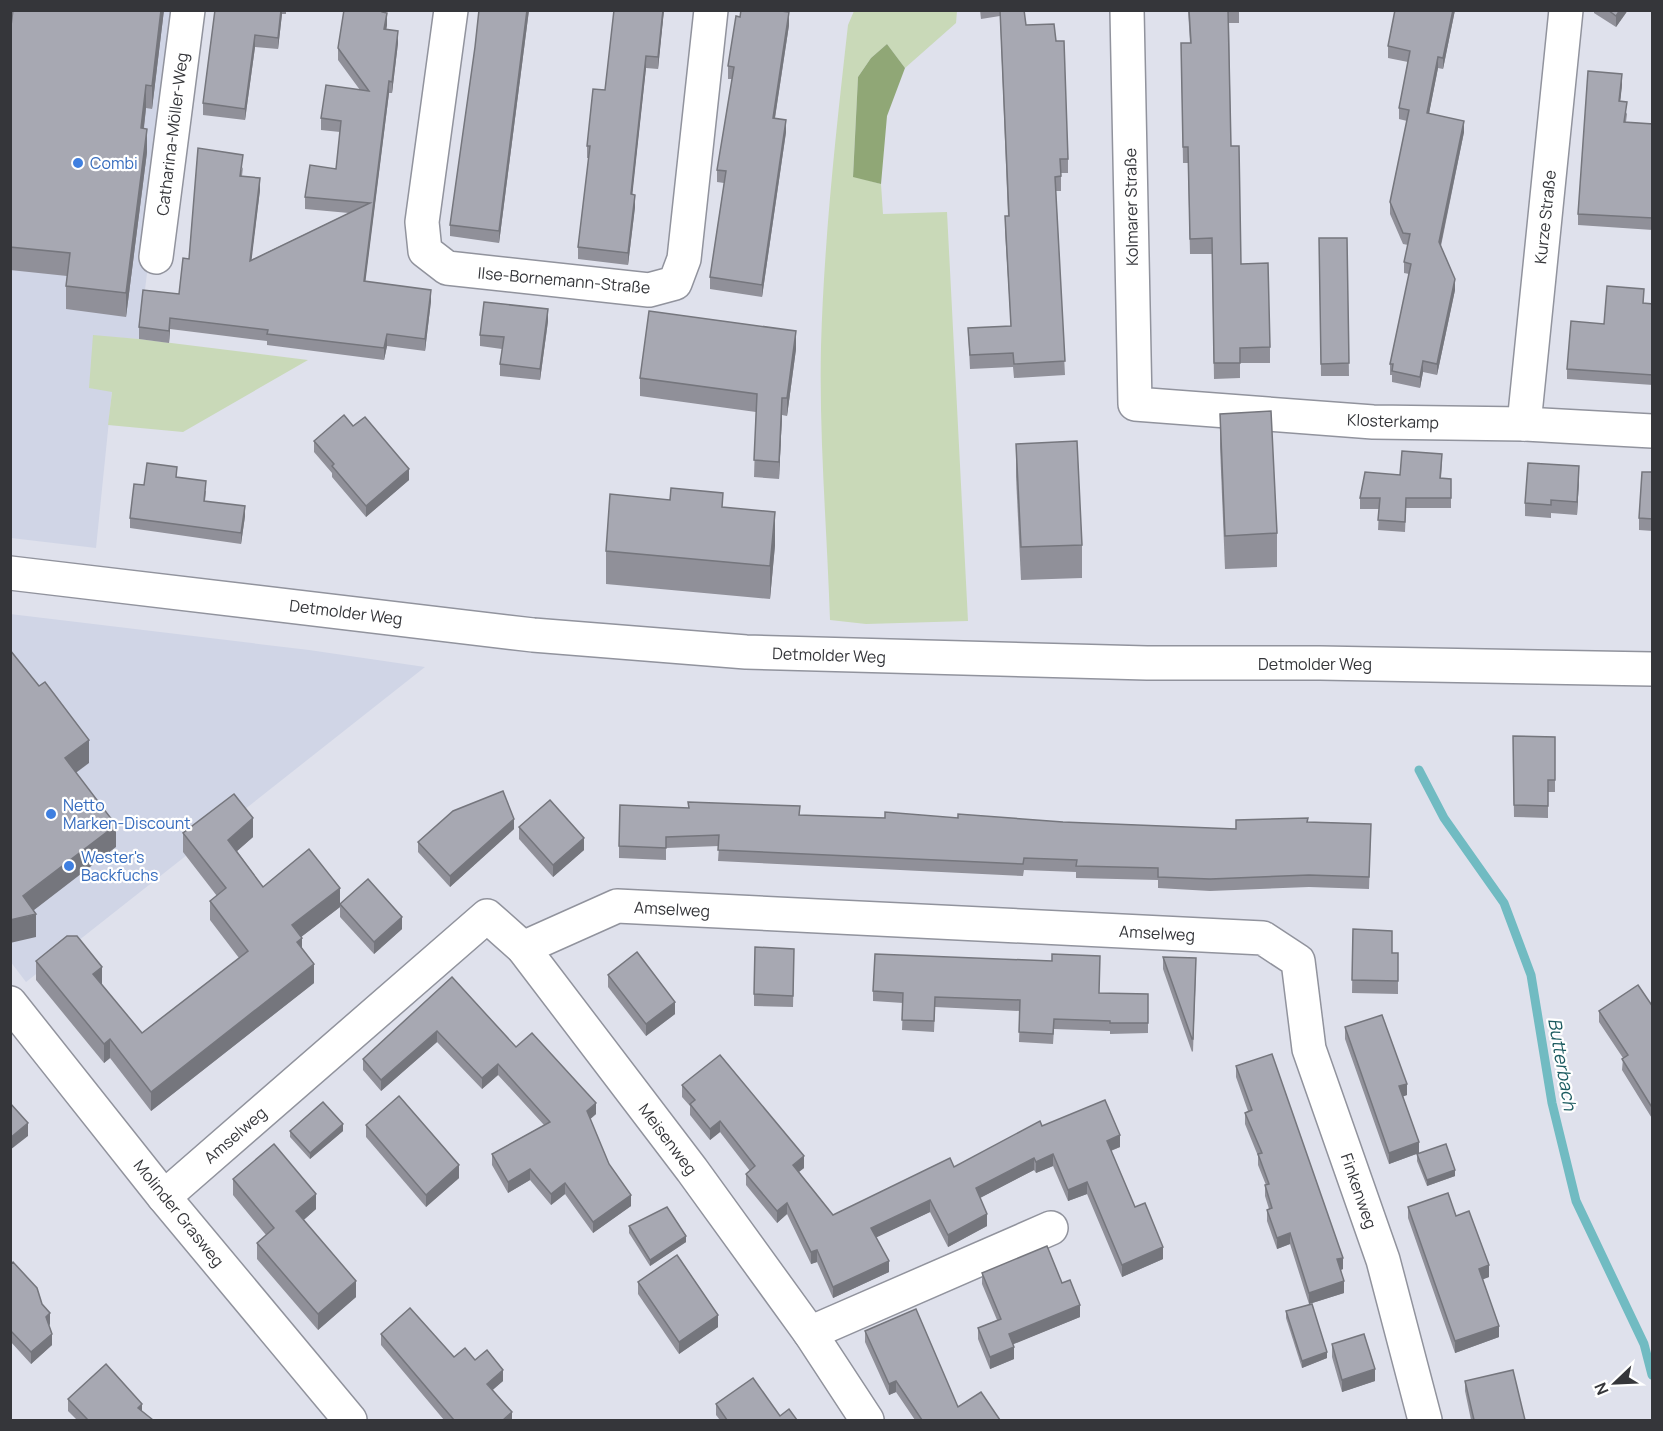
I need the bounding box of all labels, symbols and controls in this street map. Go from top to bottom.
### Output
street label: Catharina-Möller-Weg [151,51,193,217]
street label: Kolmarer Straße [1119,148,1143,266]
place label: Combi [90,152,138,174]
marker: Combi [71,156,85,170]
street label: Kurze Straße [1529,169,1561,265]
street label: Ilse-Bornemann-Straße [477,261,651,299]
street label: Klosterkamp [1347,408,1439,434]
street label: Detmolder Weg [288,594,404,630]
street label: Detmolder Weg [772,642,886,668]
street label: Detmolder Weg [1258,653,1372,675]
place label: Netto Marken-Discount [63,794,191,834]
marker: Netto Marken-Discount [44,807,58,821]
place label: Wester's Backfuchs [81,846,158,886]
marker: Wester's Backfuchs [62,859,76,873]
street label: Amselweg [633,896,711,922]
street label: Amselweg [1118,920,1196,946]
water label: Butterbach [1543,1016,1583,1113]
street label: Meisenweg [634,1099,702,1179]
street label: Amselweg [199,1102,271,1168]
street label: Finkenweg [1336,1150,1382,1232]
street label: Molinder Grasweg [129,1155,229,1271]
north arrow [1585,1353,1645,1413]
text: N [1589,1379,1614,1398]

